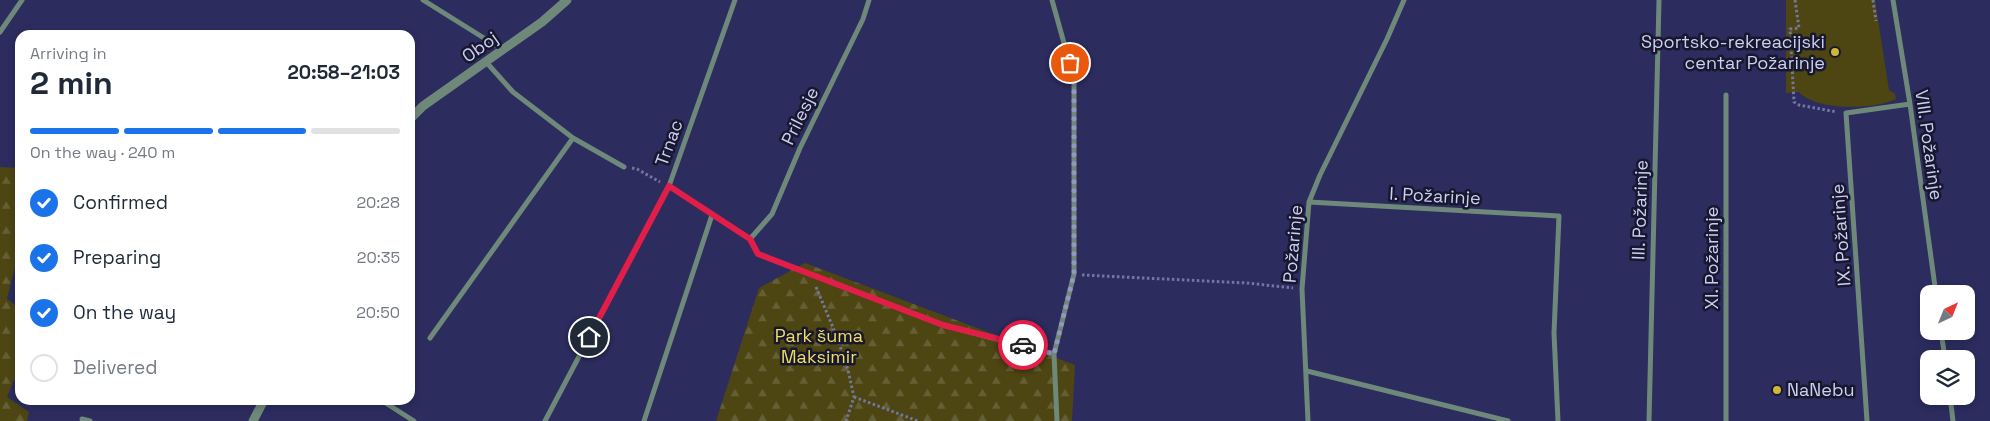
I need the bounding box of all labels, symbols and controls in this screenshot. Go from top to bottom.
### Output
street label: Oboj [457,26,502,67]
place label: Sportsko-rekreacijski centar Požarinje [1641,30,1825,74]
pin [1049,42,1091,84]
text: Arriving in [30,43,107,64]
marker: Sportsko-rekreacijski centar Požarinje [1829,46,1841,58]
icon: bag [1056,49,1084,77]
text: 20:58–21:03 [287,60,400,85]
text: 2 min [30,63,113,103]
street label: Prilesje [776,83,823,149]
street label: VIII. Požarinje [1910,88,1949,202]
street label: Trnac [650,116,688,169]
text: On the way · 240 m [30,142,175,163]
street label: III. Požarinje [1626,160,1653,260]
street label: I. Požarinje [1389,182,1481,209]
street label: IX. Požarinje [1825,183,1856,287]
icon: check [30,189,58,217]
text: Confirmed [73,190,168,215]
text: 20:28 [356,192,400,213]
street label: Požarinje [1278,204,1307,284]
street label: XI. Požarinje [1700,207,1723,309]
icon: check [30,244,58,272]
text: Preparing [73,245,161,270]
text: 20:35 [357,247,400,268]
north arrow [1920,285,1975,340]
map controls [1920,285,1975,405]
icon: check [30,299,58,327]
text: On the way [73,300,176,325]
text: 20:50 [356,302,400,323]
pin [568,316,610,358]
courier [998,320,1048,370]
icon: home [575,323,603,351]
park label: Park šuma Maksimir [775,324,863,368]
icon: car [1009,331,1037,359]
button: layers [1920,350,1975,405]
text: Delivered [73,355,158,380]
place label: NaNebu [1787,378,1855,401]
marker: NaNebu [1771,384,1783,396]

